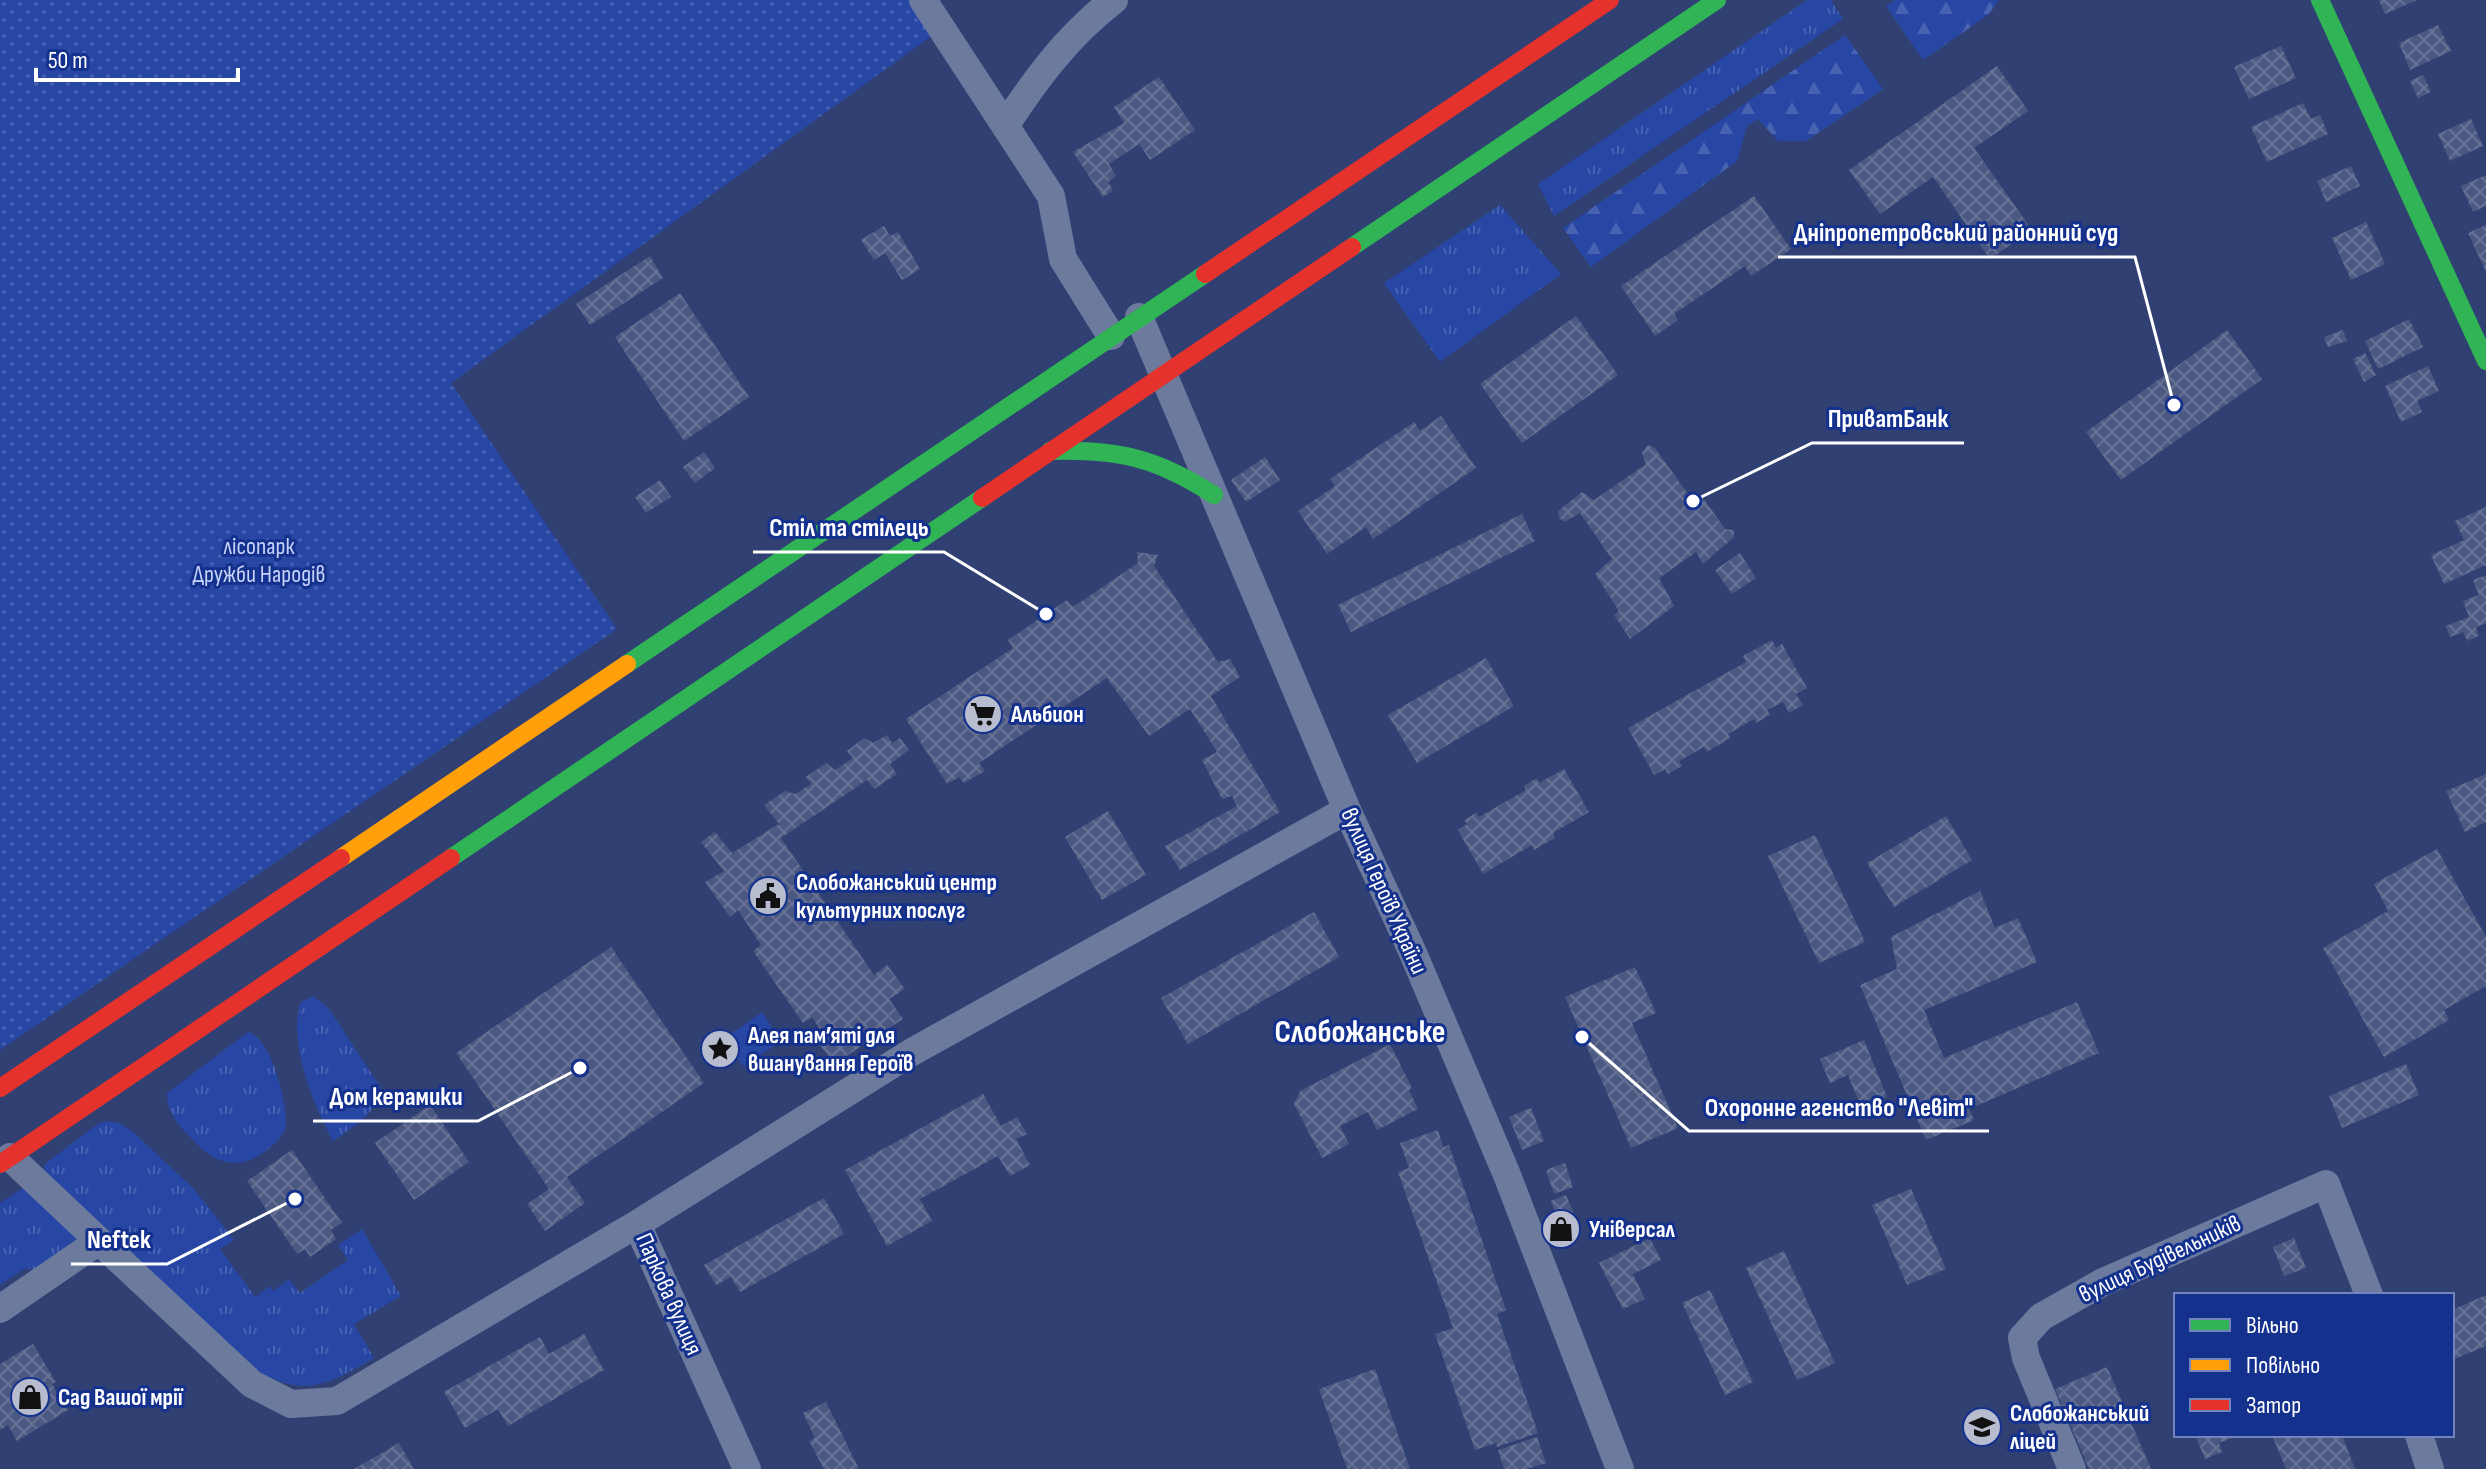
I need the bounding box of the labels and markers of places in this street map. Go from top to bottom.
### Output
callout: Дніпропетровський районний суд [1778,207,2135,257]
callout: ПриватБанк [1812,393,1964,443]
callout: Стіл та стілець [753,502,944,552]
supermarket icon: Альбион [962,693,1004,735]
place label: Альбион [1010,700,1084,729]
place label: Слобожанський центр культурних послуг [796,868,997,925]
public building icon: Слобожанський центр культурних послуг [747,875,789,917]
place label: Алея пам’яті для вшанування Героїв [747,1021,914,1078]
place icon: Алея пам’яті для вшанування Героїв [699,1028,741,1070]
callout: Дом керамики [313,1071,478,1121]
callout: Охоронне агенство "Левіт" [1689,1081,1989,1131]
shop icon: Універсал [1540,1208,1582,1250]
callout: Neftek [71,1214,167,1264]
place label: Універсал [1589,1215,1675,1244]
shop icon: Сад Вашої мрії [9,1376,51,1418]
place label: Сад Вашої мрії [58,1383,184,1412]
place label: Слобожанський ліцей [2010,1399,2149,1456]
school or university icon: Слобожанський ліцей [1961,1406,2003,1448]

